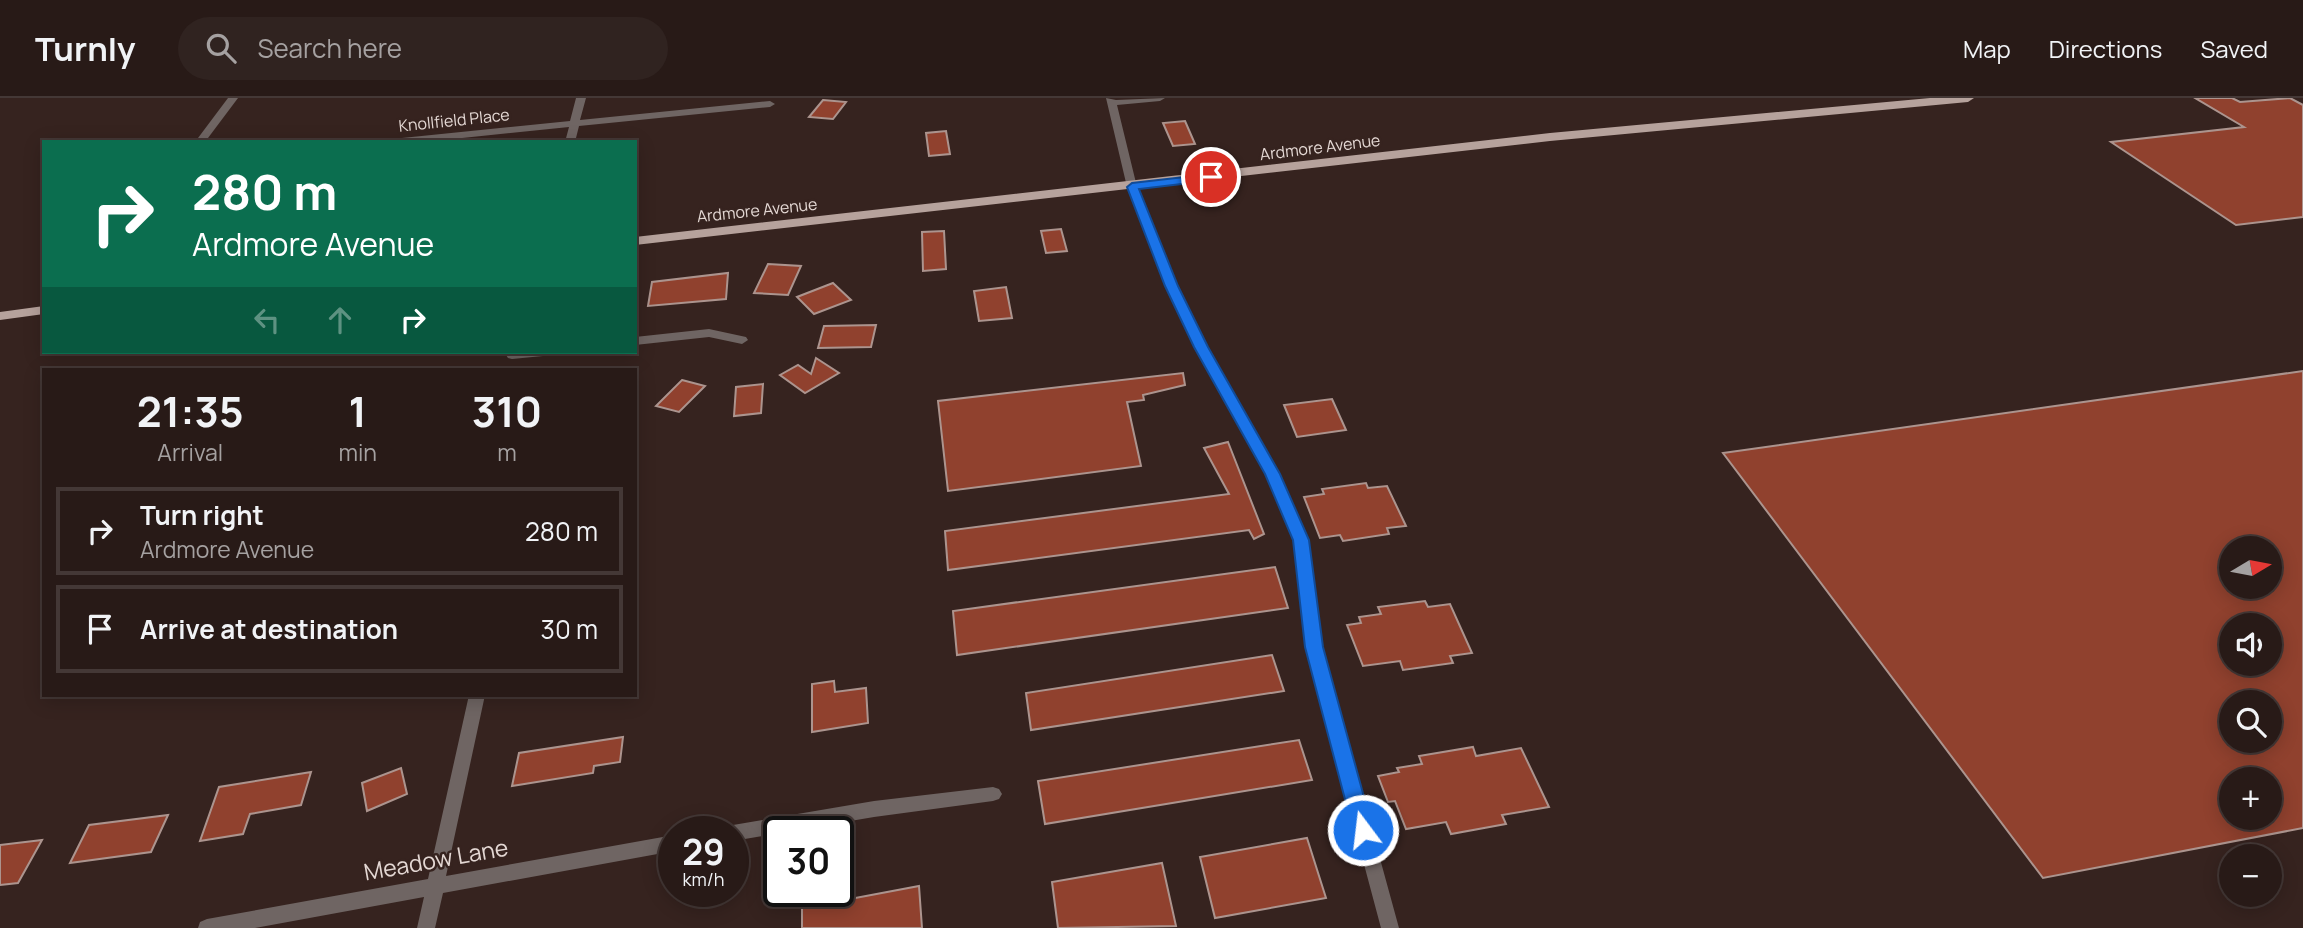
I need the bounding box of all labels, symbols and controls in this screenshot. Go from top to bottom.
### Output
search box [178,17,668,80]
text: Turnly [35,26,136,71]
icon: search [202,29,240,67]
text: Search here [258,30,402,66]
text: Map [1963,32,2011,65]
text: Directions [2049,32,2162,65]
text: Saved [2200,32,2268,65]
street label: Knollfield Place [397,103,511,137]
street label: Ardmore Avenue [1259,129,1381,165]
pin [1181,147,1241,207]
text: 280 m [192,158,337,225]
icon: arrive [1192,158,1230,196]
icon: right [77,168,168,259]
street label: Ardmore Avenue [696,193,818,227]
text: Ardmore Avenue [192,222,434,266]
icon: left [248,301,286,339]
icon: ahead [321,301,359,339]
icon: right [394,301,432,339]
text: 21:35 [137,382,244,440]
text: 1 [348,382,367,440]
text: 310 [472,382,542,440]
text: Arrival [157,436,223,468]
text: min [338,436,377,468]
text: m [497,436,517,468]
text: Turn right [140,497,264,533]
icon: right [81,512,119,550]
text: 280 m [525,513,598,549]
text: Ardmore Avenue [140,533,314,565]
north arrow [2219,536,2282,598]
map controls [2219,536,2282,907]
icon: arrive [81,610,119,648]
text: Arrive at destination [140,611,398,647]
text: 30 m [541,611,598,647]
button: sound [2219,613,2282,676]
button: search [2219,690,2282,753]
button: + [2219,767,2282,830]
position arrow [1326,793,1400,867]
speed limit sign: 30 [763,816,854,907]
text: 29 [682,828,725,876]
street label: Meadow Lane [361,831,510,887]
button: − [2219,844,2282,907]
text: km/h [683,867,724,891]

